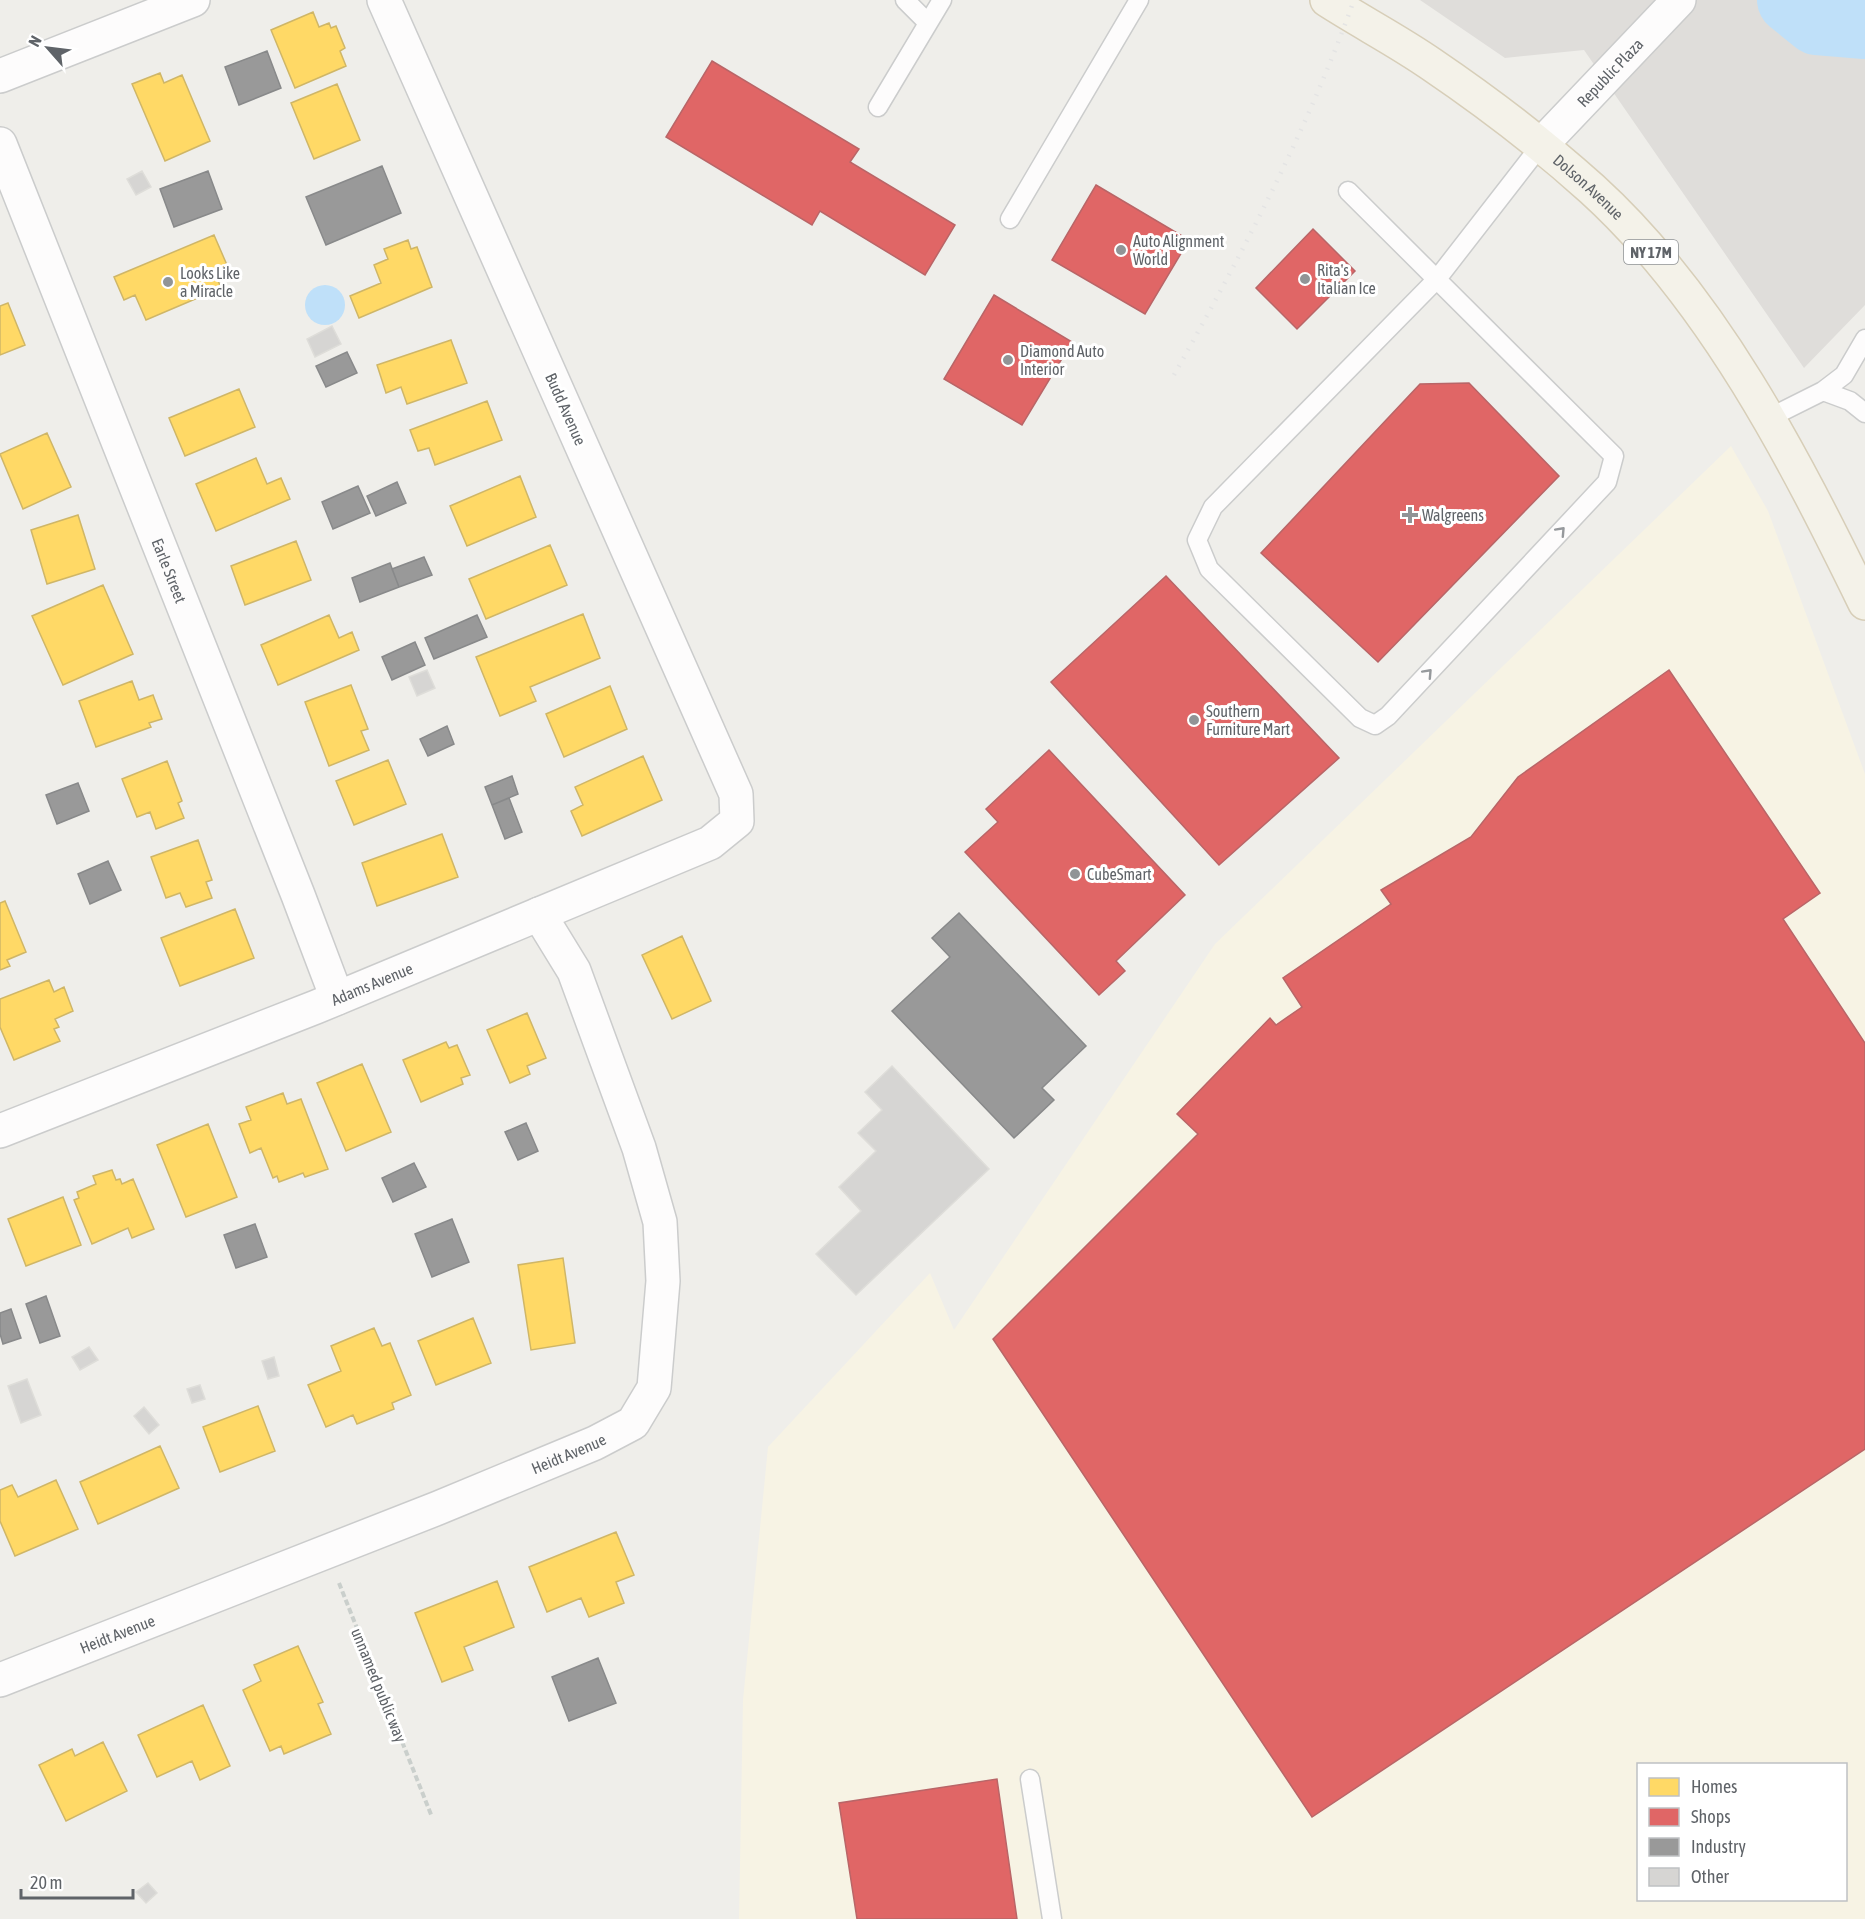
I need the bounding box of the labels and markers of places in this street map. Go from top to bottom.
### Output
place label: Auto Alignment World [1133,232,1225,268]
marker: Auto Alignment World [1114,243,1128,257]
place label: Rita's Italian Ice [1317,261,1376,297]
place label: Looks Like a Miracle [180,264,240,300]
marker: Rita's Italian Ice [1298,272,1312,286]
marker: Looks Like a Miracle [161,275,175,289]
place label: Diamond Auto Interior [1020,342,1104,378]
marker: Diamond Auto Interior [1001,353,1015,367]
place label: Walgreens [1422,506,1484,525]
marker: Walgreens [1403,508,1417,522]
place label: Southern Furniture Mart [1206,702,1290,738]
marker: Southern Furniture Mart [1187,713,1201,727]
place label: CubeSmart [1087,865,1152,883]
marker: CubeSmart [1068,867,1082,881]

